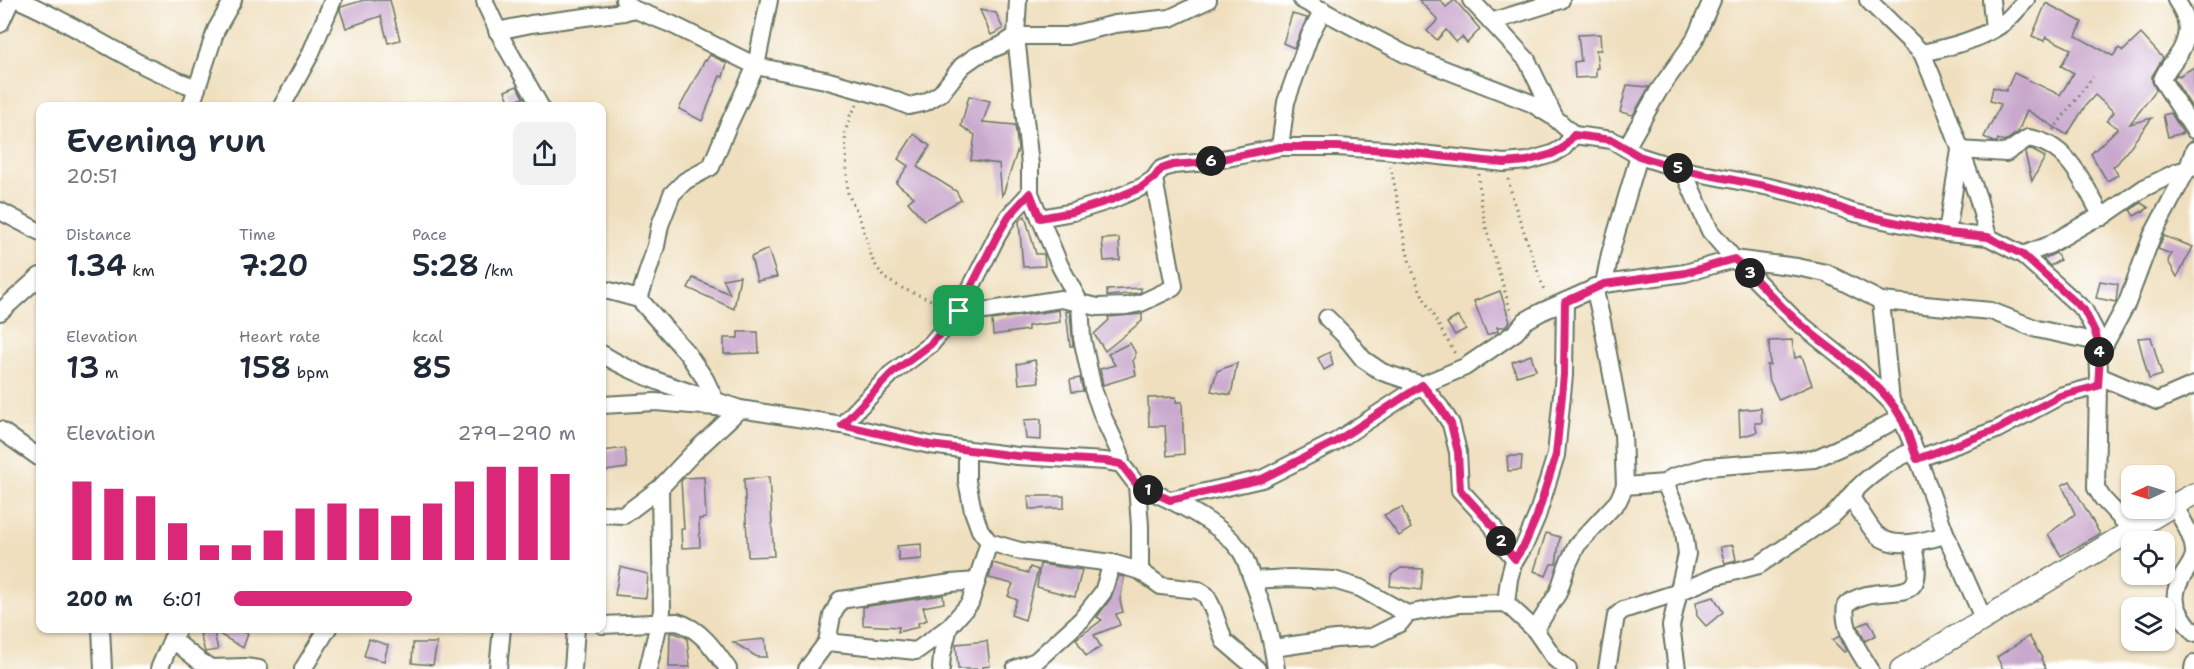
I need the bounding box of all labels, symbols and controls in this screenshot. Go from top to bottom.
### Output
text: Evening run [66,118,266,163]
button: share [513,122,576,185]
pin: 6 [1196,146,1226,176]
text: 6 [1205,150,1217,171]
pin: 5 [1663,153,1693,183]
text: 5 [1673,157,1683,178]
text: 20:51 [66,163,118,189]
text: Distance [66,224,132,245]
text: Time [239,224,276,245]
text: Pace [412,224,447,245]
text: 1.34 [66,245,127,286]
text: 7:20 [239,245,309,286]
text: 5:28 [412,245,479,286]
pin: 3 [1735,258,1765,288]
text: km [127,260,155,281]
text: /km [479,260,513,281]
text: 3 [1744,262,1756,283]
pin [933,285,984,336]
icon: arrive [942,294,975,327]
text: Elevation [66,326,138,347]
text: Heart rate [239,326,321,347]
text: kcal [412,326,443,347]
pin: 4 [2084,337,2114,367]
text: 4 [2093,341,2105,362]
text: 13 [66,347,99,388]
text: 158 [239,347,291,388]
text: 85 [412,347,451,388]
text: m [99,362,119,383]
text: bpm [291,362,329,383]
text: Elevation [66,420,156,446]
text: 279–290 m [457,420,576,446]
north arrow [2121,465,2175,519]
map controls [2121,465,2175,651]
pin: 1 [1133,475,1163,505]
text: 1 [1144,479,1152,500]
pin: 2 [1486,526,1516,556]
text: 2 [1495,530,1507,551]
button: locate [2121,531,2175,585]
text: 200 m [66,586,133,612]
text: 6:01 [162,586,202,612]
button: layers [2121,597,2175,651]

